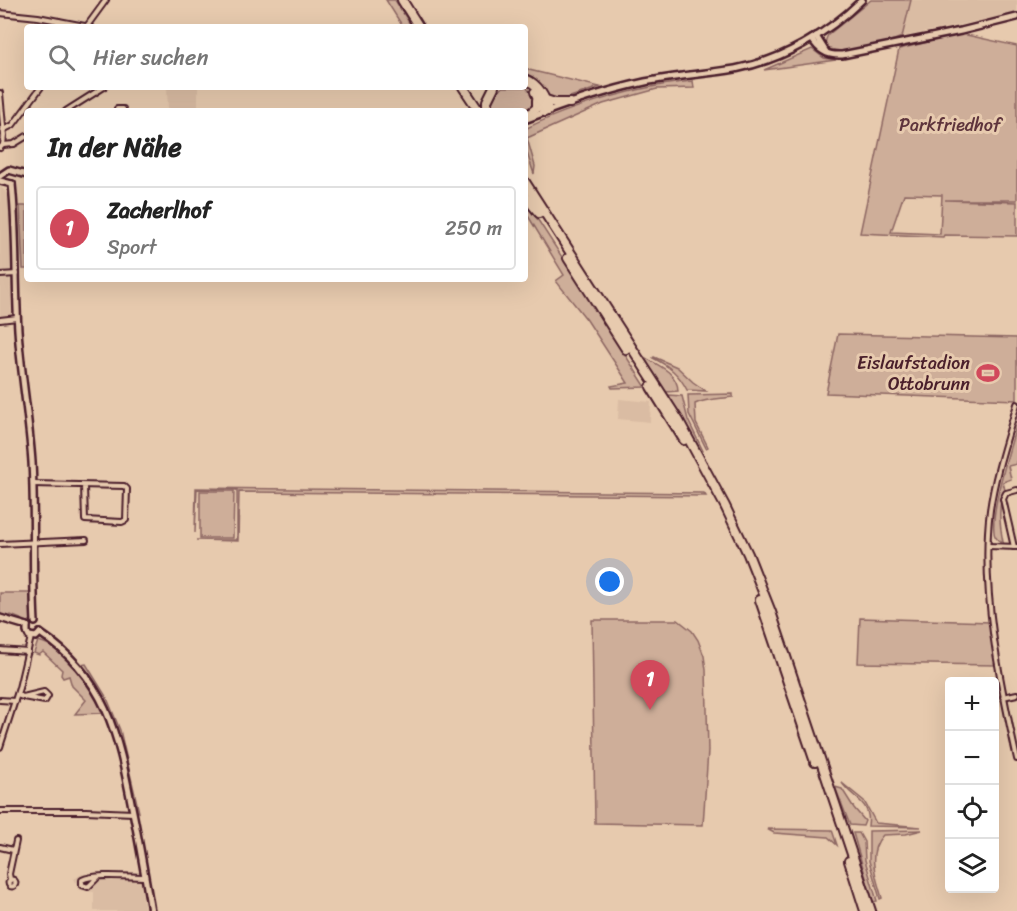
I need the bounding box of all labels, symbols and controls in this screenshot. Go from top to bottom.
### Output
search box [24,24,528,90]
text: Hier suchen [93,38,208,77]
icon: search [45,41,78,74]
park label: Parkfriedhof [899,109,1004,141]
text: In der Nähe [48,124,182,170]
text: Zacherlhof [107,191,211,230]
text: 1 [65,211,74,246]
text: 250 m [445,211,502,246]
text: Sport [107,230,157,265]
place label: Eislaufstadion Ottobrunn [857,347,970,400]
sports icon: Eislaufstadion Ottobrunn [975,360,1001,386]
your location [595,567,624,596]
pin: 1 [630,660,670,710]
map controls [945,677,999,893]
button: + [945,677,999,731]
button: − [945,731,999,785]
button: locate [945,785,999,839]
button: layers [945,839,999,893]

